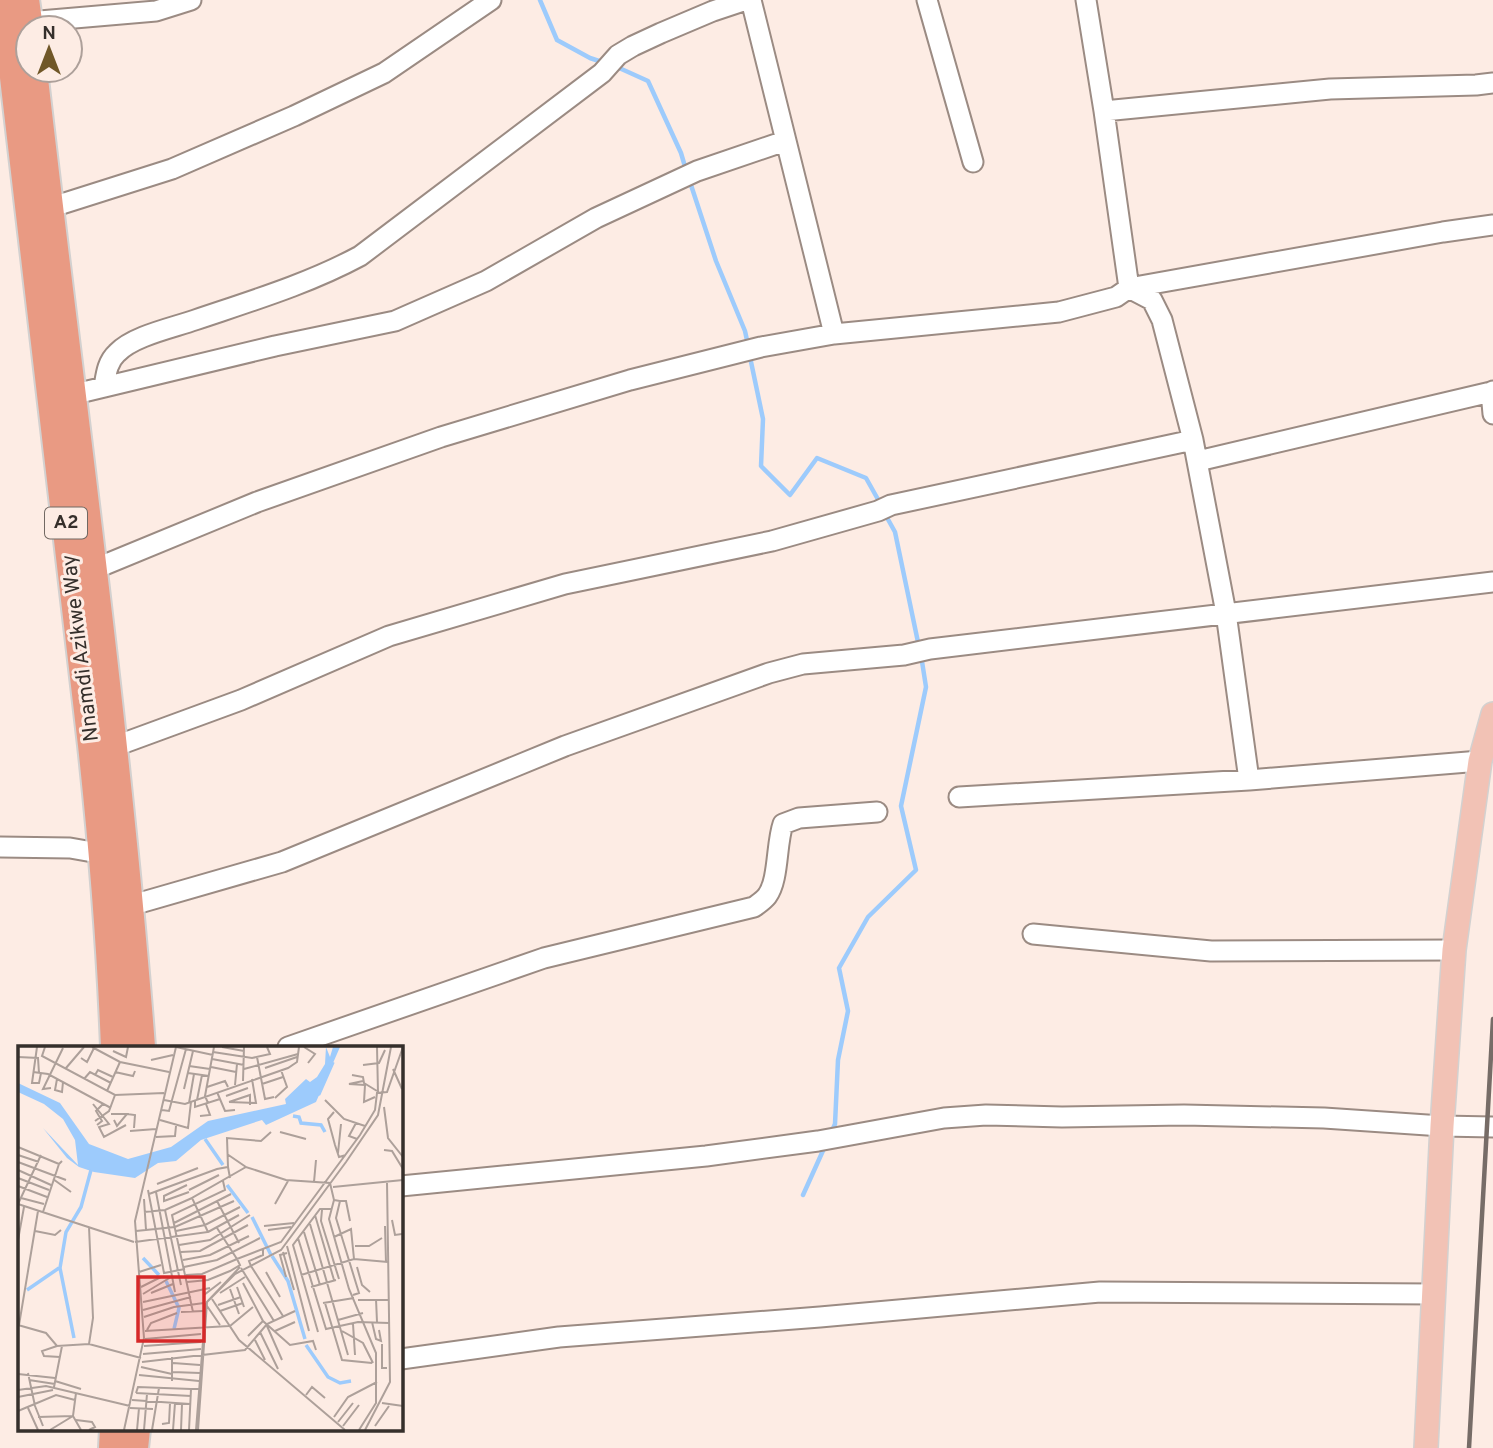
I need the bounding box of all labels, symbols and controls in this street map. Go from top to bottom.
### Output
north arrow [14,14,84,84]
text: N [42,22,56,46]
road number: A2 [45,508,87,538]
street label: Nnamdi Azikwe Way [56,553,106,743]
inset map [18,1046,402,1430]

